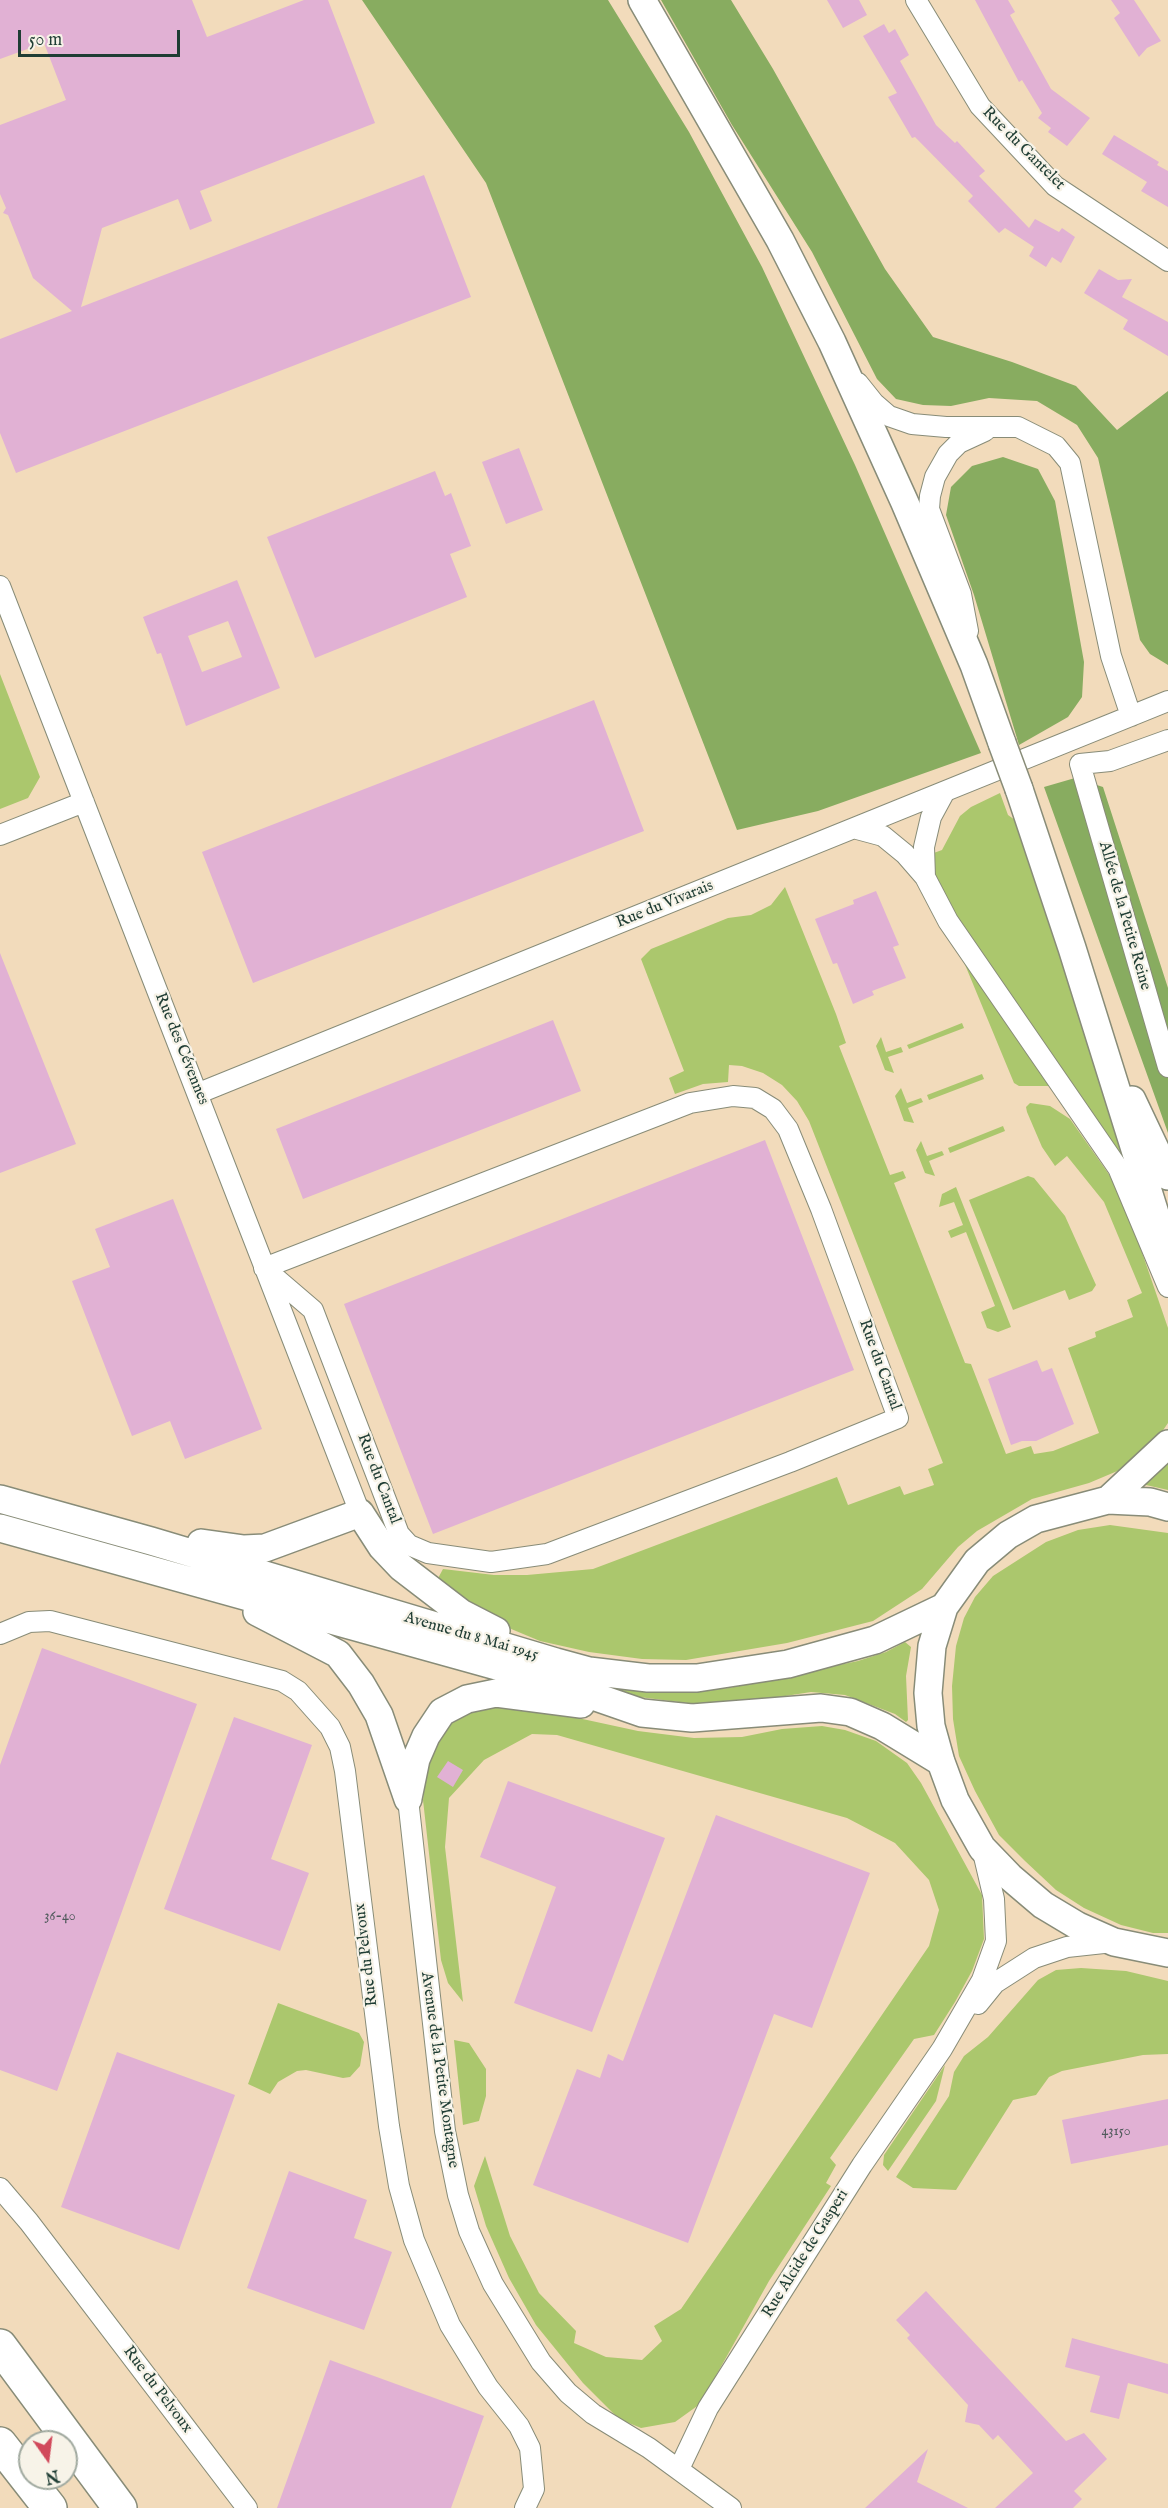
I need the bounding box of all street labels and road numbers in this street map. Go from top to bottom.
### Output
street label: Rue du Gantelet [977,103,1069,195]
street label: Allée de la Petite Reine [1094,839,1154,993]
street label: Rue du Vivarais [614,877,716,933]
street label: Rue des Cévennes [150,990,212,1108]
street label: Rue du Cantal [854,1317,904,1413]
street label: Rue du Cantal [352,1431,404,1527]
street label: Avenue du 8 Mai 1945 [402,1609,540,1665]
street label: Rue du Pelvoux [351,1902,383,2008]
street label: Avenue de la Petite Montagne [416,1971,462,2169]
street label: Rue Alcide de Gasperi [759,2186,853,2322]
street label: Rue du Pelvoux [118,2343,196,2437]

